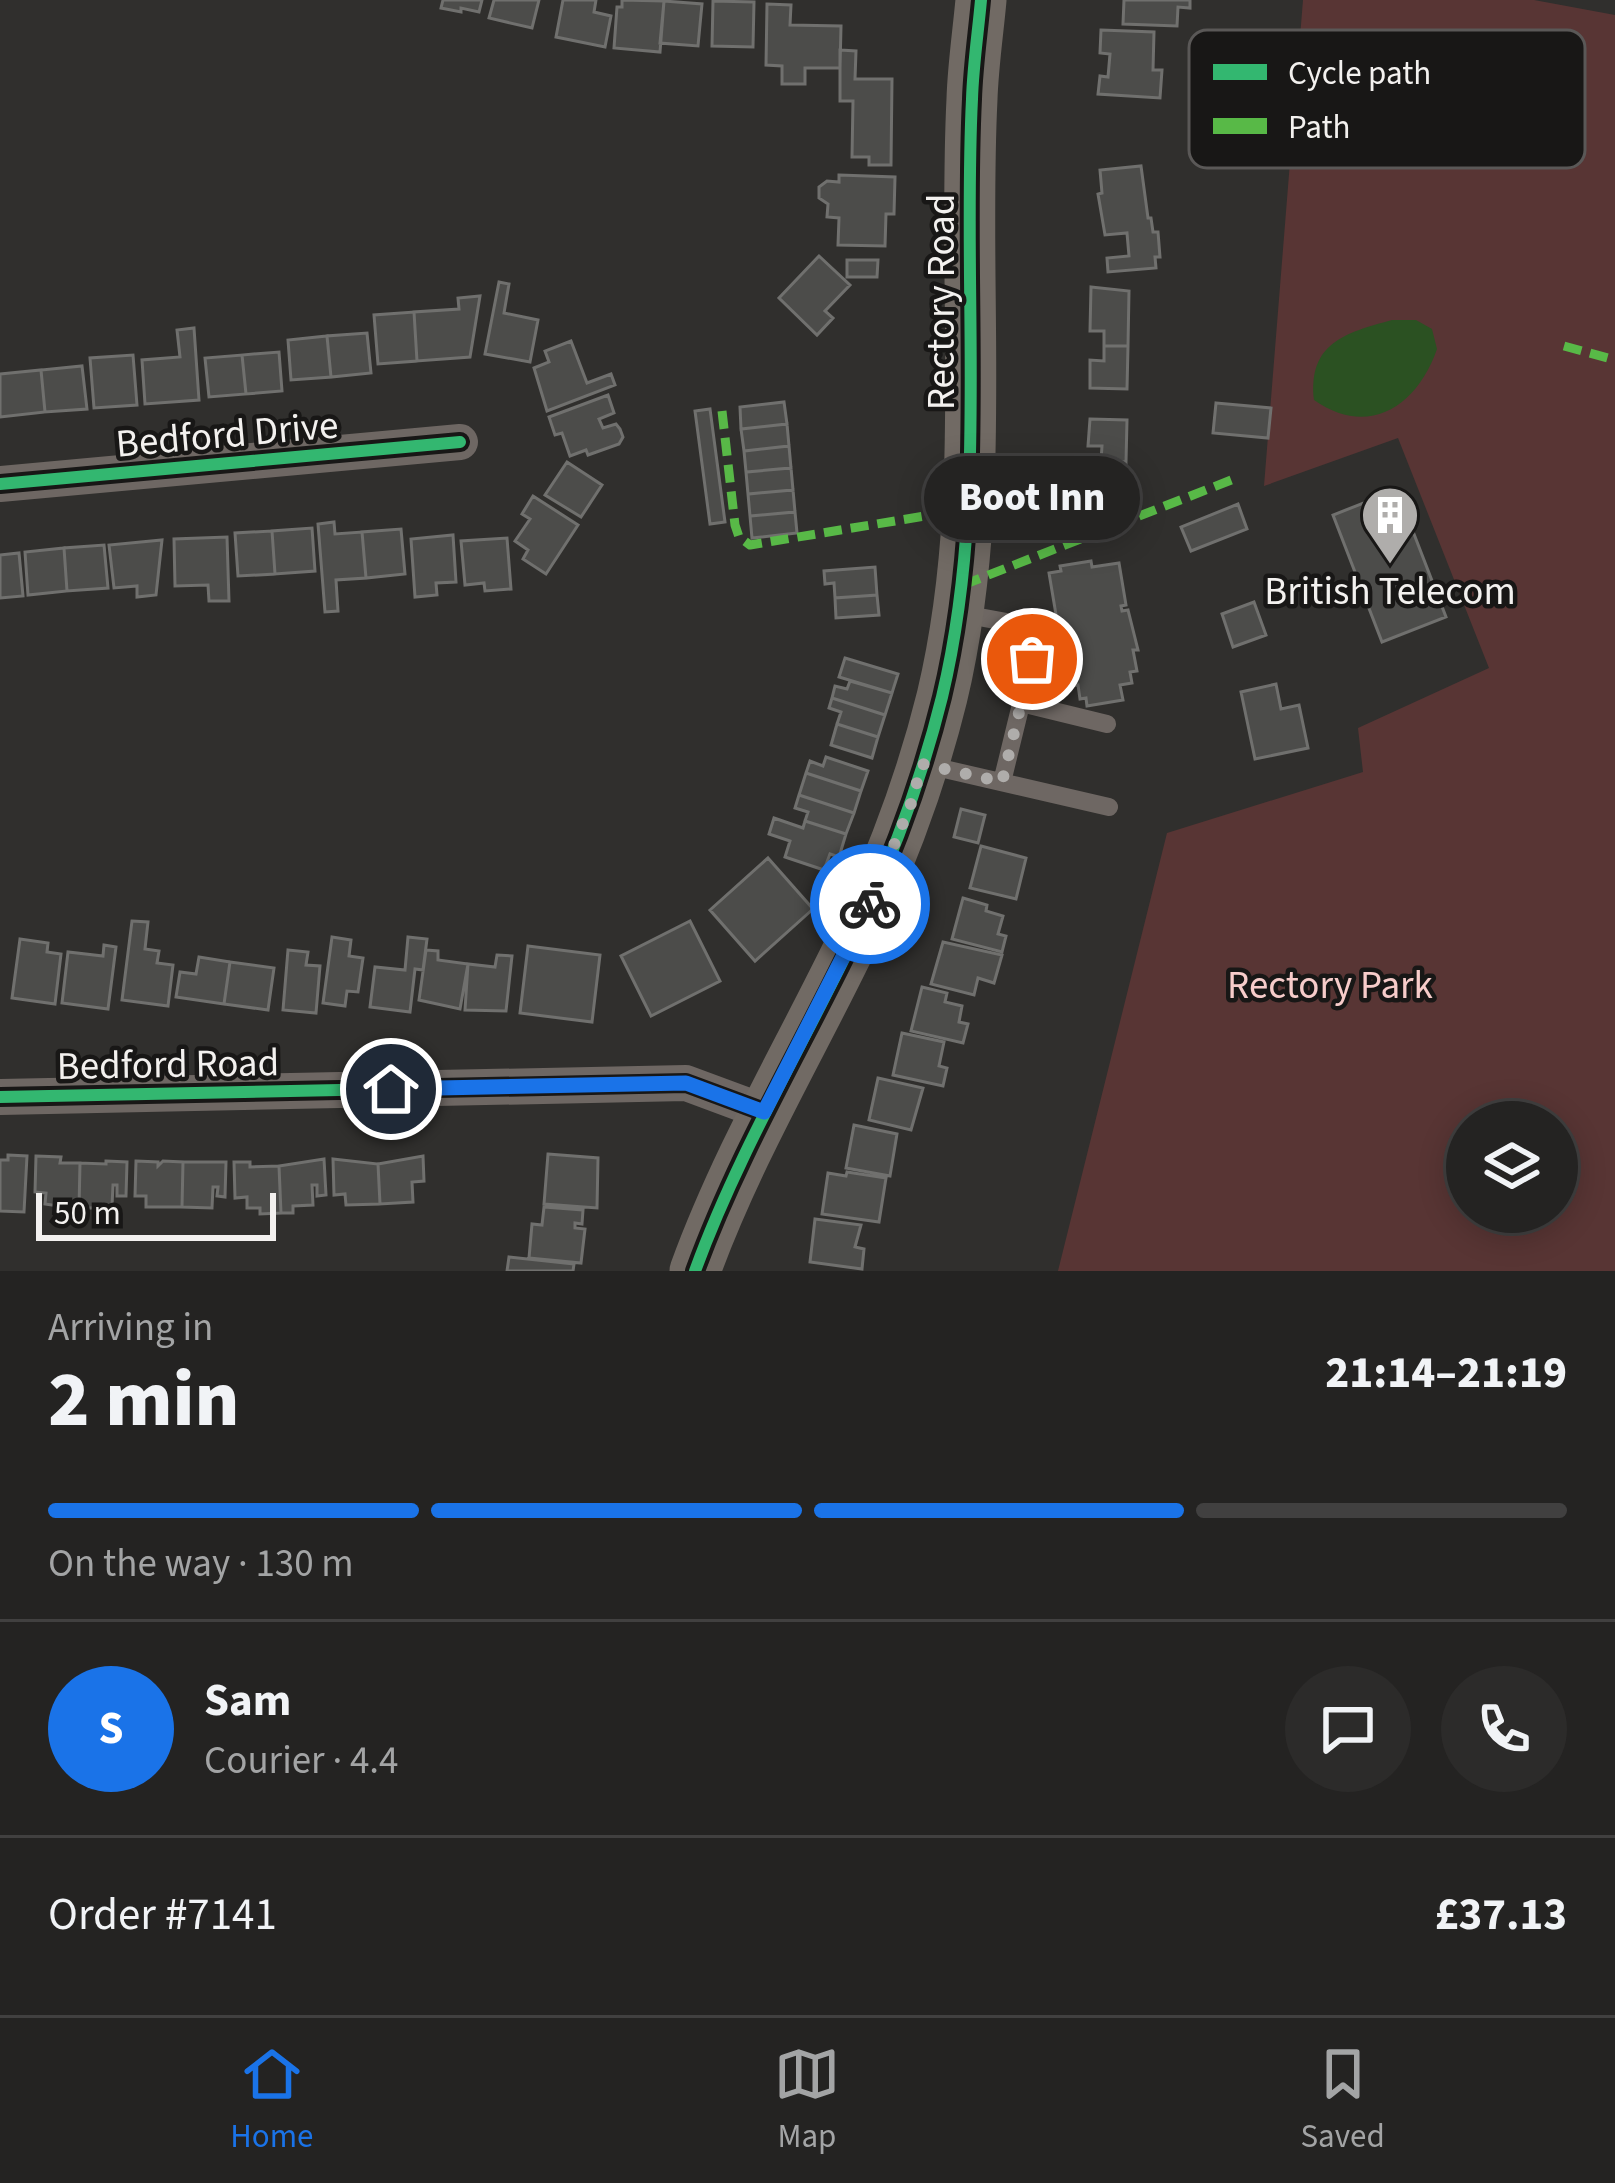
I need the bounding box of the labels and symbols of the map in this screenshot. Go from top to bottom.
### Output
legend [1189,30,1585,168]
text: Cycle path [1288,50,1431,97]
text: Path [1288,104,1351,151]
street label: Rectory Road [914,194,970,410]
street label: Bedford Drive [114,397,341,473]
callout: Boot Inn [924,455,1140,539]
building icon: British Telecom [1359,484,1421,566]
place label: British Telecom [1264,564,1516,620]
pin [981,608,1083,710]
courier [810,844,930,964]
park label: Rectory Park [1227,958,1433,1014]
street label: Bedford Road [56,1035,280,1095]
pin [340,1038,442,1140]
scale bar [36,1187,276,1240]

